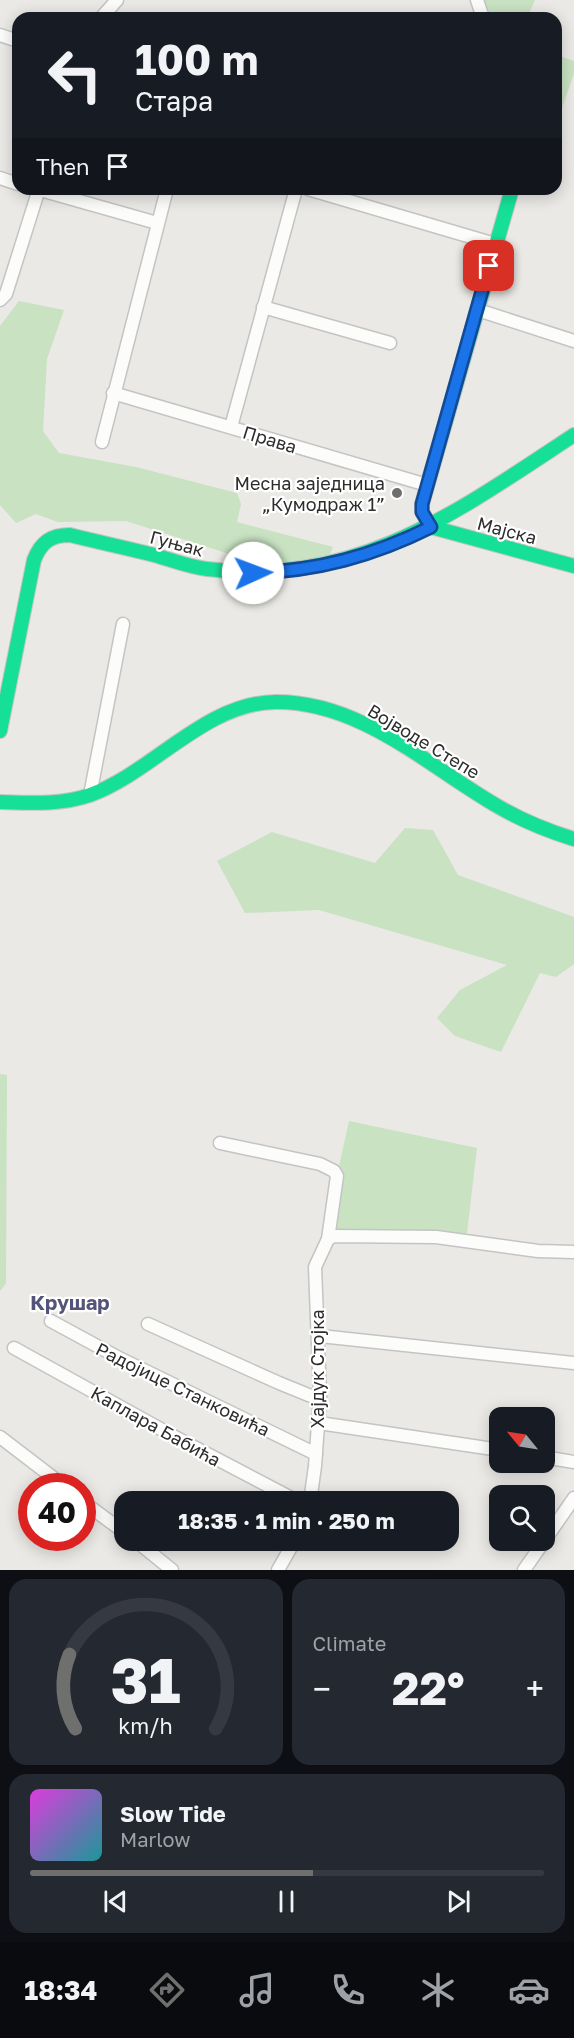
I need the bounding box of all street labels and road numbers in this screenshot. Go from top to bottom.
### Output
street label: Права [240,420,300,458]
street label: Мајска [475,512,539,548]
street label: Гуњак [148,525,206,561]
street label: Војводе Степе [364,699,484,783]
street label: Хајдук Стојка [306,1309,328,1429]
street label: Радојице Станковића [92,1337,274,1441]
street label: Каплара Бабића [87,1381,225,1471]

